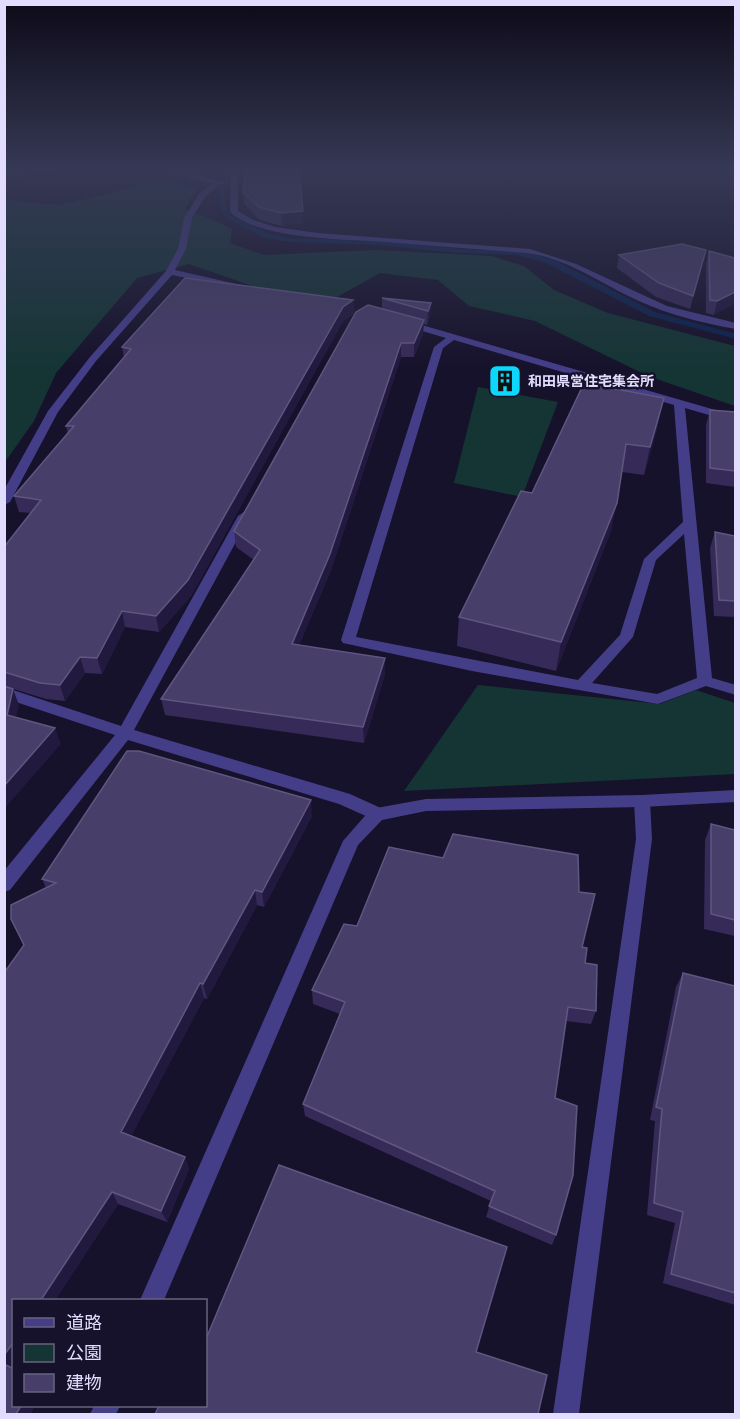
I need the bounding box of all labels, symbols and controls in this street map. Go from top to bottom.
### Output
building icon: 和田県営住宅集会所 [487,363,523,399]
place label: 和田県営住宅集会所 [528,373,654,389]
legend [12,1299,207,1407]
text: 道路 [66,1312,102,1333]
text: 公園 [66,1342,102,1363]
text: 建物 [66,1372,102,1393]

